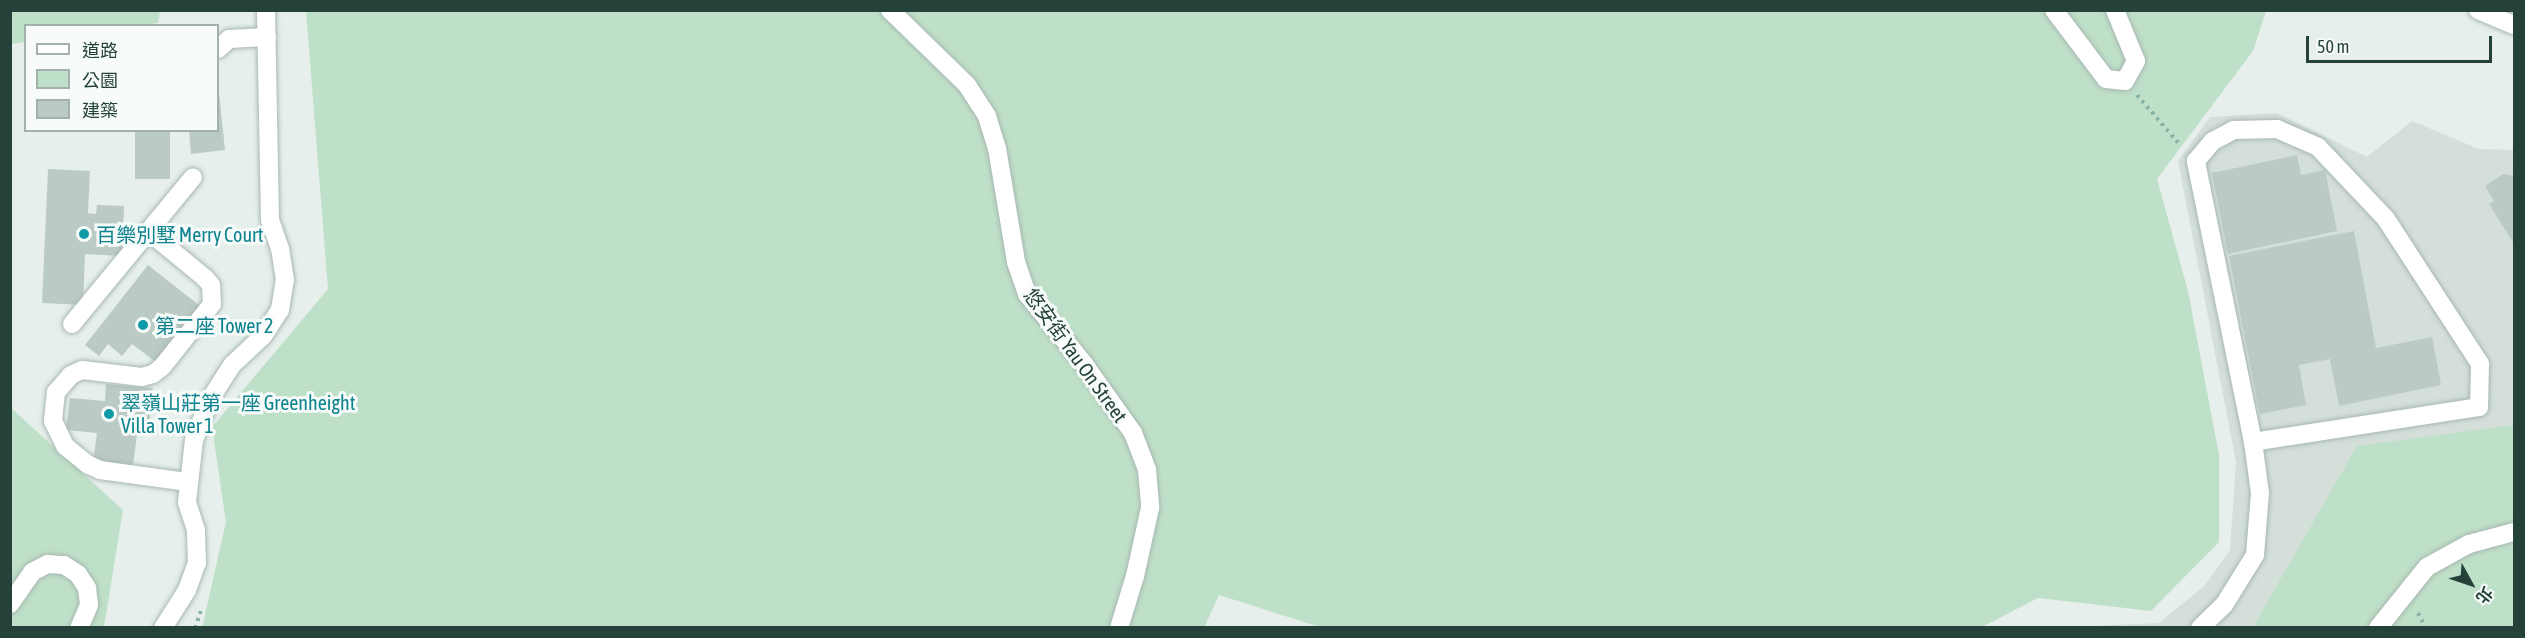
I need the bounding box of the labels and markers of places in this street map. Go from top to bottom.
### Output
place label: 百樂別墅 Merry Court [96,222,264,246]
marker: 百樂別墅 Merry Court [77,227,91,241]
place label: 第二座 Tower 2 [155,313,273,337]
marker: 第二座 Tower 2 [136,318,150,332]
place label: 翠嶺山莊第一座 Greenheight Villa Tower 1 [121,390,355,437]
marker: 翠嶺山莊第一座 Greenheight Villa Tower 1 [102,407,116,421]

